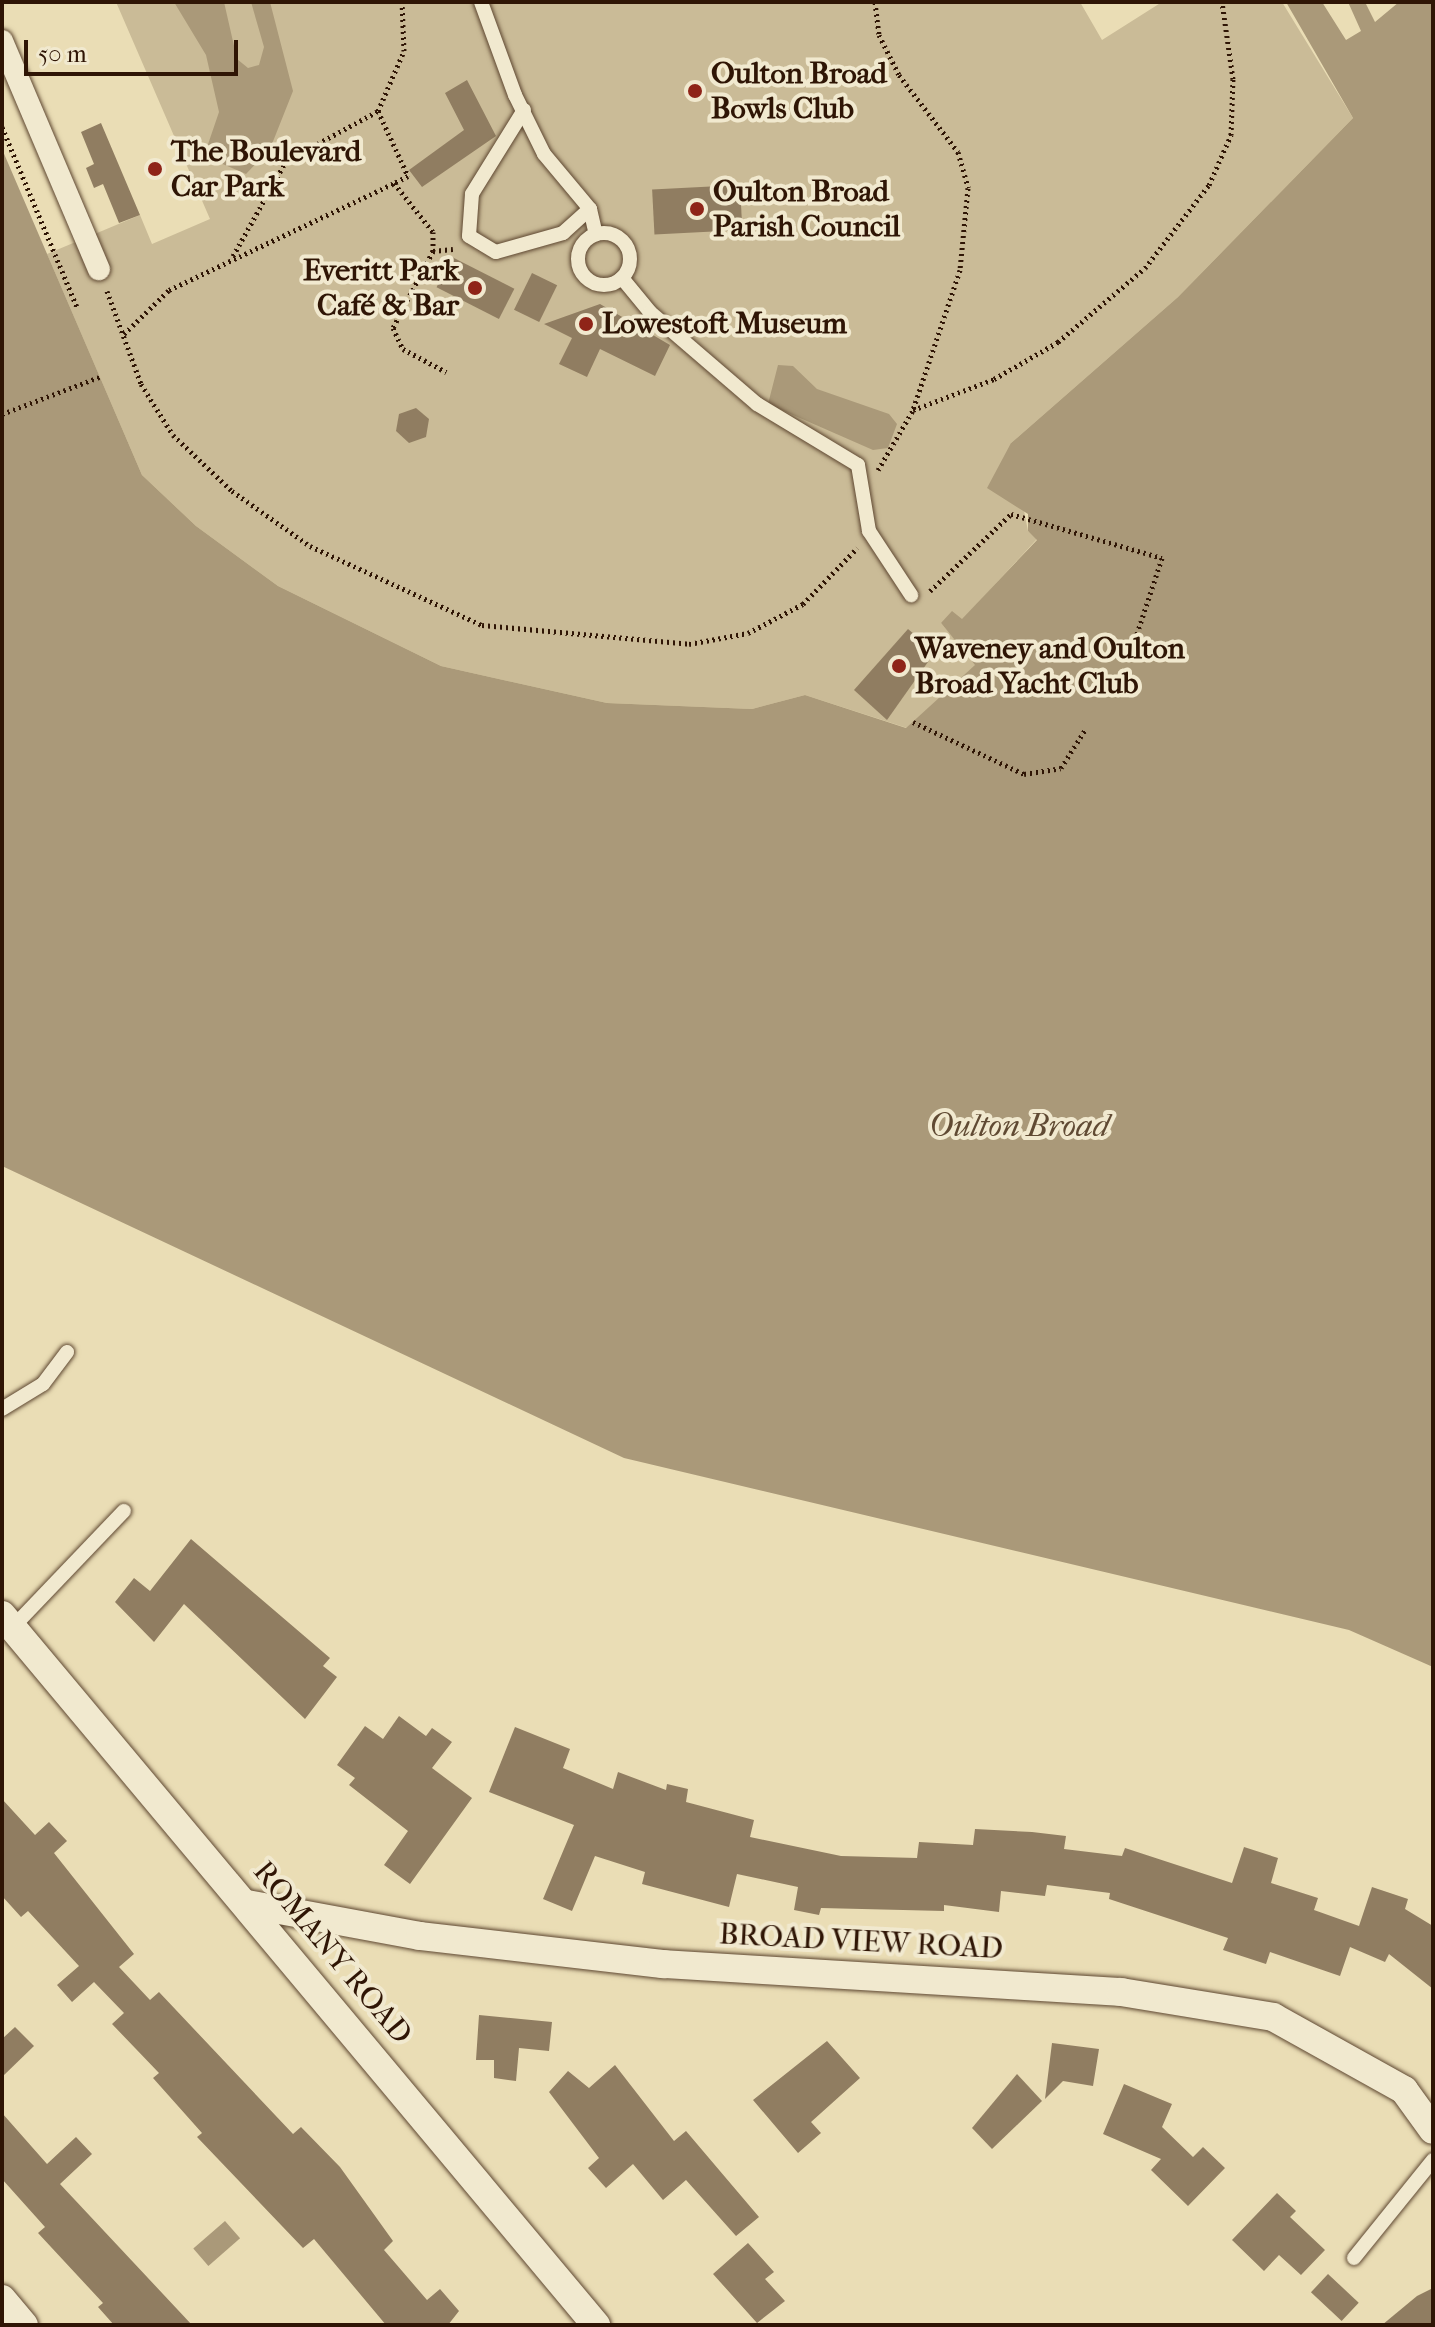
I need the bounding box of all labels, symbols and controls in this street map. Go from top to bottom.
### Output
scale bar [28,24,242,74]
text: 50 m [38,40,87,68]
place label: Oulton Broad Bowls Club [711,56,887,126]
marker: Oulton Broad Bowls Club [686,82,704,100]
place label: The Boulevard Car Park [171,134,361,204]
marker: The Boulevard Car Park [146,160,164,178]
place label: Oulton Broad Parish Council [713,174,900,244]
marker: Oulton Broad Parish Council [688,200,706,218]
place label: Everitt Park Café & Bar [303,253,459,324]
marker: Everitt Park Café & Bar [466,279,484,297]
place label: Lowestoft Museum [602,306,847,342]
marker: Lowestoft Museum [577,315,595,333]
place label: Waveney and Oulton Broad Yacht Club [915,631,1185,702]
marker: Waveney and Oulton Broad Yacht Club [890,657,908,675]
water label: Oulton Broad [929,1107,1109,1145]
street label: ROMANY ROAD [245,1854,419,2052]
street label: BROAD VIEW ROAD [718,1917,1004,1967]

